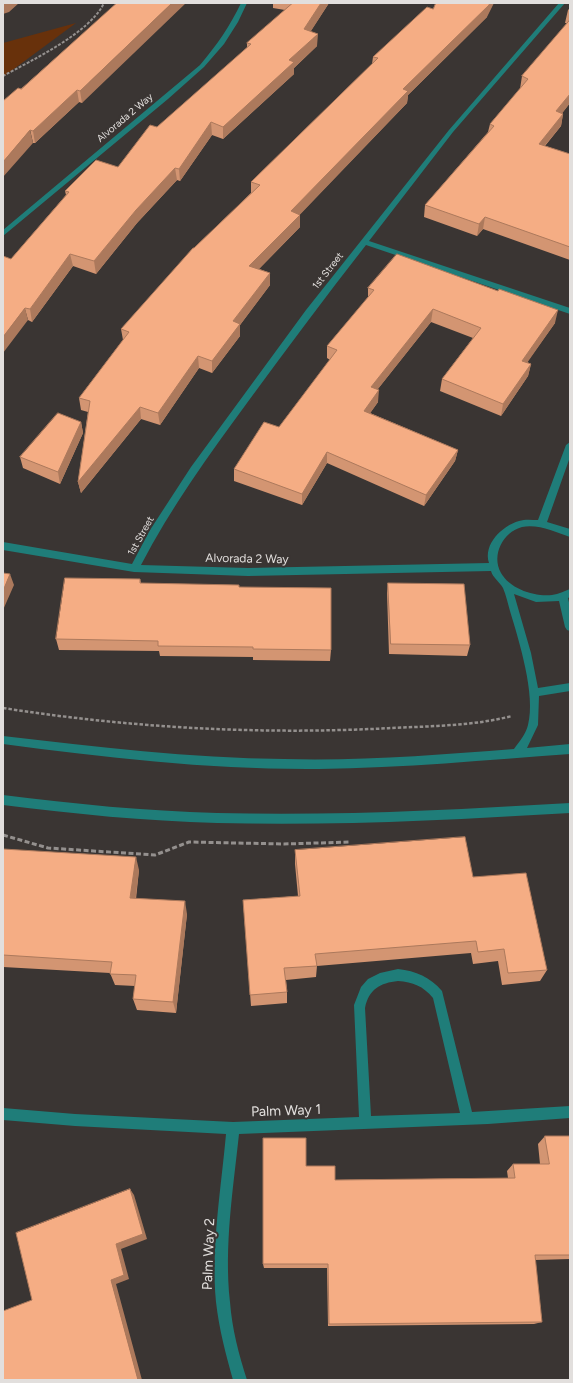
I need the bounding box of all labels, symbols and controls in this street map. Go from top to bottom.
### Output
street label: Alvorada 2 Way [95,91,155,145]
street label: 1st Street [310,250,346,292]
street label: 1st Street [125,514,157,558]
street label: Alvorada 2 Way [205,551,289,567]
street label: Palm Way 1 [251,1101,321,1121]
street label: Palm Way 2 [199,1218,219,1290]

